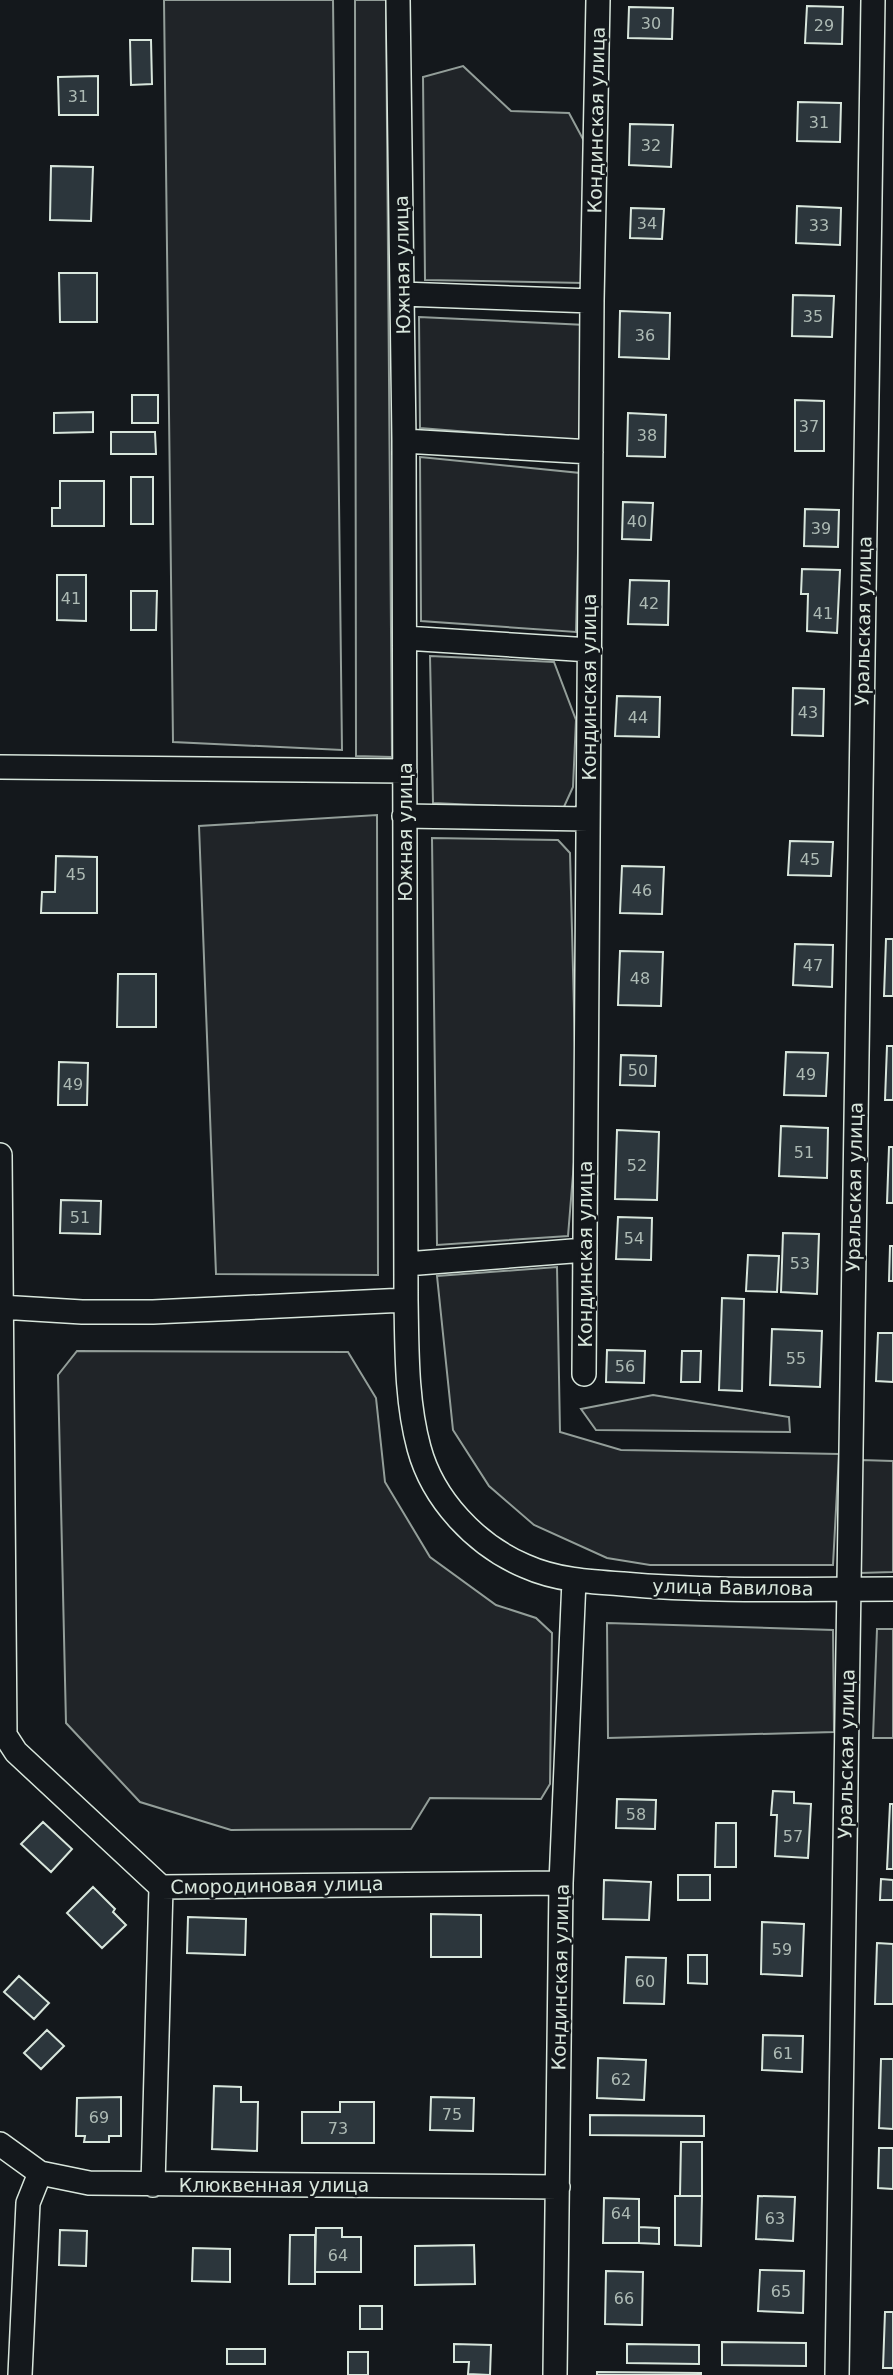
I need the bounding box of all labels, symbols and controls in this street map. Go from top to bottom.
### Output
house number: 30 [641,14,661,33]
house number: 29 [814,16,834,35]
street label: Кондинская улица [583,26,609,214]
house number: 31 [68,87,88,106]
house number: 31 [809,113,829,132]
house number: 32 [641,136,661,155]
street label: Южная улица [390,195,414,335]
house number: 34 [637,214,657,233]
house number: 33 [809,216,829,235]
house number: 35 [803,307,823,326]
house number: 36 [635,326,655,345]
house number: 37 [799,417,819,436]
house number: 38 [637,426,657,445]
house number: 40 [627,512,647,531]
house number: 39 [811,519,831,538]
street label: Уральская улица [851,536,875,706]
house number: 41 [61,589,81,608]
street label: Кондинская улица [578,594,600,780]
house number: 42 [639,594,659,613]
house number: 41 [813,604,833,623]
house number: 43 [798,703,818,722]
house number: 44 [628,708,648,727]
street label: Южная улица [394,762,416,902]
house number: 45 [800,850,820,869]
house number: 45 [66,865,86,884]
house number: 46 [632,881,652,900]
house number: 47 [803,956,823,975]
house number: 48 [630,969,650,988]
house number: 50 [628,1061,648,1080]
house number: 49 [796,1065,816,1084]
house number: 49 [63,1075,83,1094]
street label: Уральская улица [842,1102,866,1272]
house number: 51 [794,1143,814,1162]
house number: 52 [627,1156,647,1175]
street label: Кондинская улица [574,1161,596,1347]
house number: 51 [70,1208,90,1227]
house number: 54 [624,1229,644,1248]
house number: 53 [790,1254,810,1273]
house number: 55 [786,1349,806,1368]
house number: 56 [615,1357,635,1376]
street label: улица Вавилова [652,1575,814,1599]
street label: Уральская улица [834,1669,858,1839]
house number: 58 [626,1805,646,1824]
house number: 57 [783,1827,803,1846]
street label: Смородиновая улица [170,1872,384,1898]
street label: Кондинская улица [547,1883,573,2071]
house number: 59 [772,1940,792,1959]
house number: 60 [635,1972,655,1991]
house number: 61 [773,2044,793,2063]
house number: 62 [611,2070,631,2089]
house number: 75 [442,2105,462,2124]
house number: 69 [89,2108,109,2127]
house number: 73 [328,2119,348,2138]
street label: Клюквенная улица [179,2174,369,2196]
house number: 64 [611,2204,631,2223]
house number: 63 [765,2209,785,2228]
house number: 64 [328,2246,348,2265]
house number: 65 [771,2282,791,2301]
house number: 66 [614,2289,634,2308]

